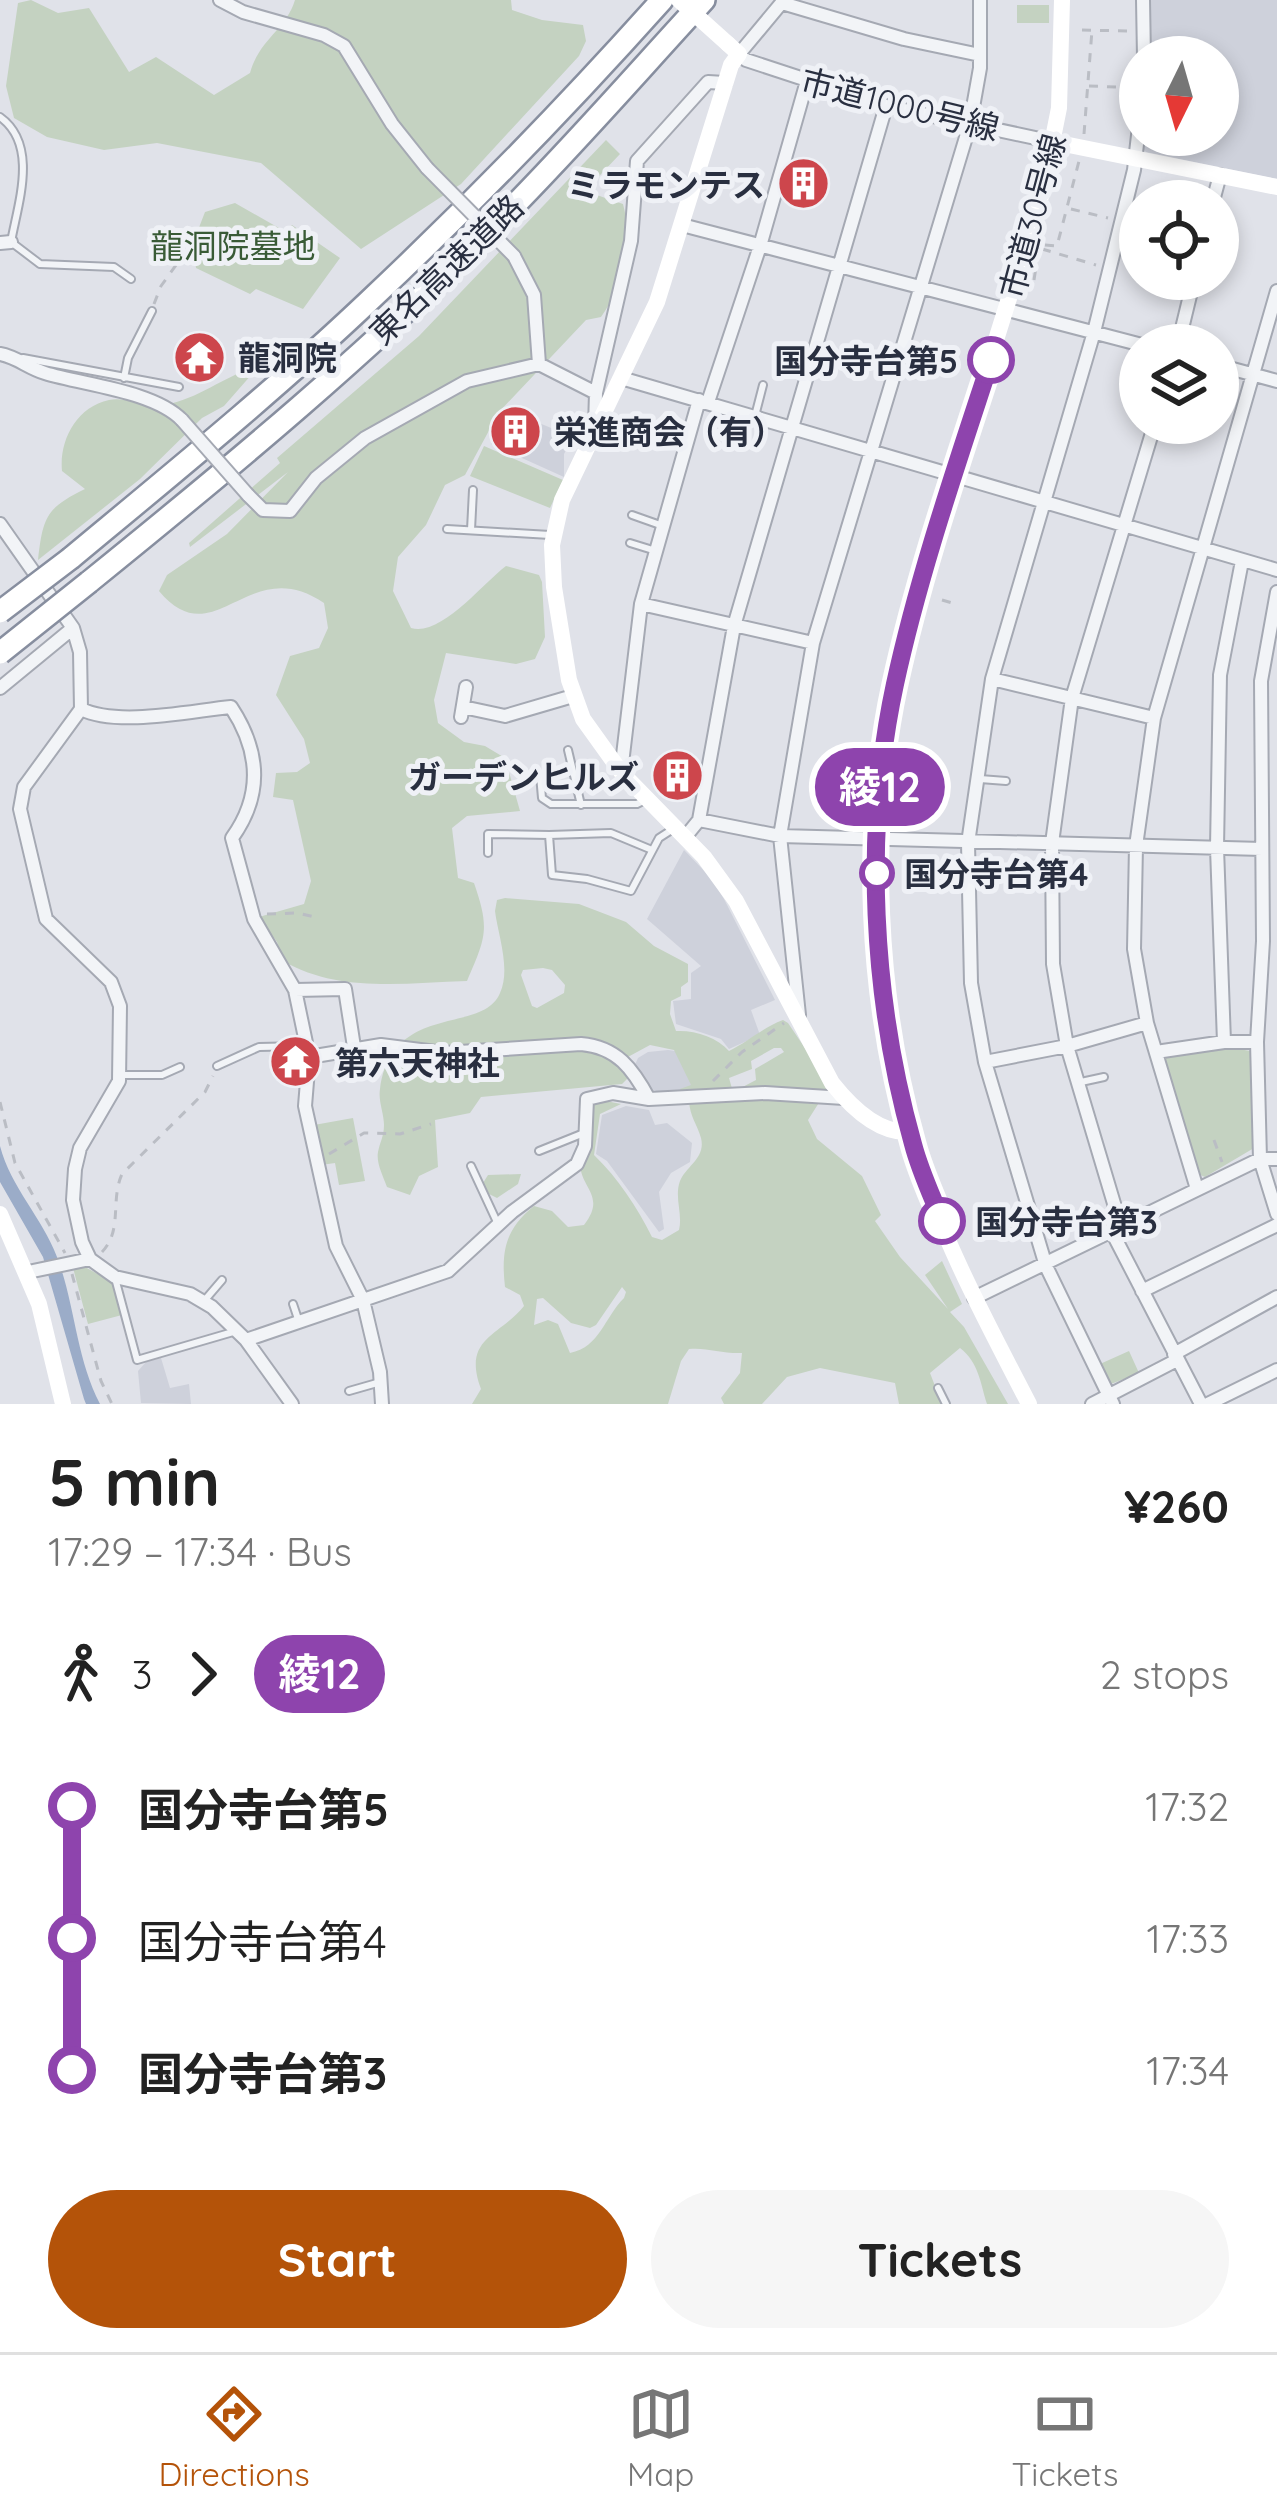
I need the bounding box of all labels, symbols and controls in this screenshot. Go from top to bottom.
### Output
north arrow [1119,36,1239,156]
map controls [1119,36,1239,444]
street label: 市道1000号線 [796,60,1004,148]
street label: 市道30号線 [990,129,1074,303]
building icon: ミラモンテス [776,156,832,212]
place label: ミラモンテス [567,164,765,205]
button: locate [1119,180,1239,300]
street label: 東名高速道路 [361,185,531,353]
park label: 龍洞院墓地 [151,225,316,266]
button: layers [1119,324,1239,444]
temple icon: 龍洞院 [171,329,227,385]
place label: 龍洞院 [238,337,337,378]
marker: 国分寺台第5 [969,338,1013,382]
place label: 国分寺台第5 [774,340,958,381]
building icon: 栄進商会（有） [487,403,543,459]
place label: 栄進商会（有） [554,411,785,452]
building icon: ガーデンヒルズ [650,748,706,804]
line badge: 綾12 [811,748,949,826]
place label: ガーデンヒルズ [408,756,639,797]
text: 綾12 [839,760,921,813]
place label: 国分寺台第4 [904,853,1088,894]
marker: 国分寺台第4 [861,857,893,889]
temple icon: 第六天神社 [268,1034,324,1090]
place label: 第六天神社 [335,1042,500,1083]
marker: 国分寺台第3 [920,1199,964,1243]
place label: 国分寺台第3 [975,1201,1158,1242]
text: 5 min [48,1440,220,1523]
text: ¥260 [1124,1478,1229,1534]
text: 17:29 – 17:34 · Bus [48,1527,352,1576]
icon: walk [48,1641,114,1707]
icon: forward [170,1641,236,1707]
text: 綾12 [278,1647,361,1700]
text: 3 [132,1650,152,1699]
text: 2 stops [1100,1650,1229,1699]
text: 国分寺台第5 [138,1781,389,1837]
text: 17:32 [1145,1782,1229,1831]
text: 国分寺台第4 [138,1913,387,1969]
text: 17:33 [1146,1914,1229,1963]
text: 国分寺台第3 [138,2045,387,2101]
text: 17:34 [1146,2046,1229,2095]
button: Start [48,2190,627,2328]
button: Tickets [651,2190,1229,2328]
tab: Directions [159,2381,310,2494]
tab: Map [627,2381,694,2494]
tab: Tickets [1011,2381,1118,2494]

